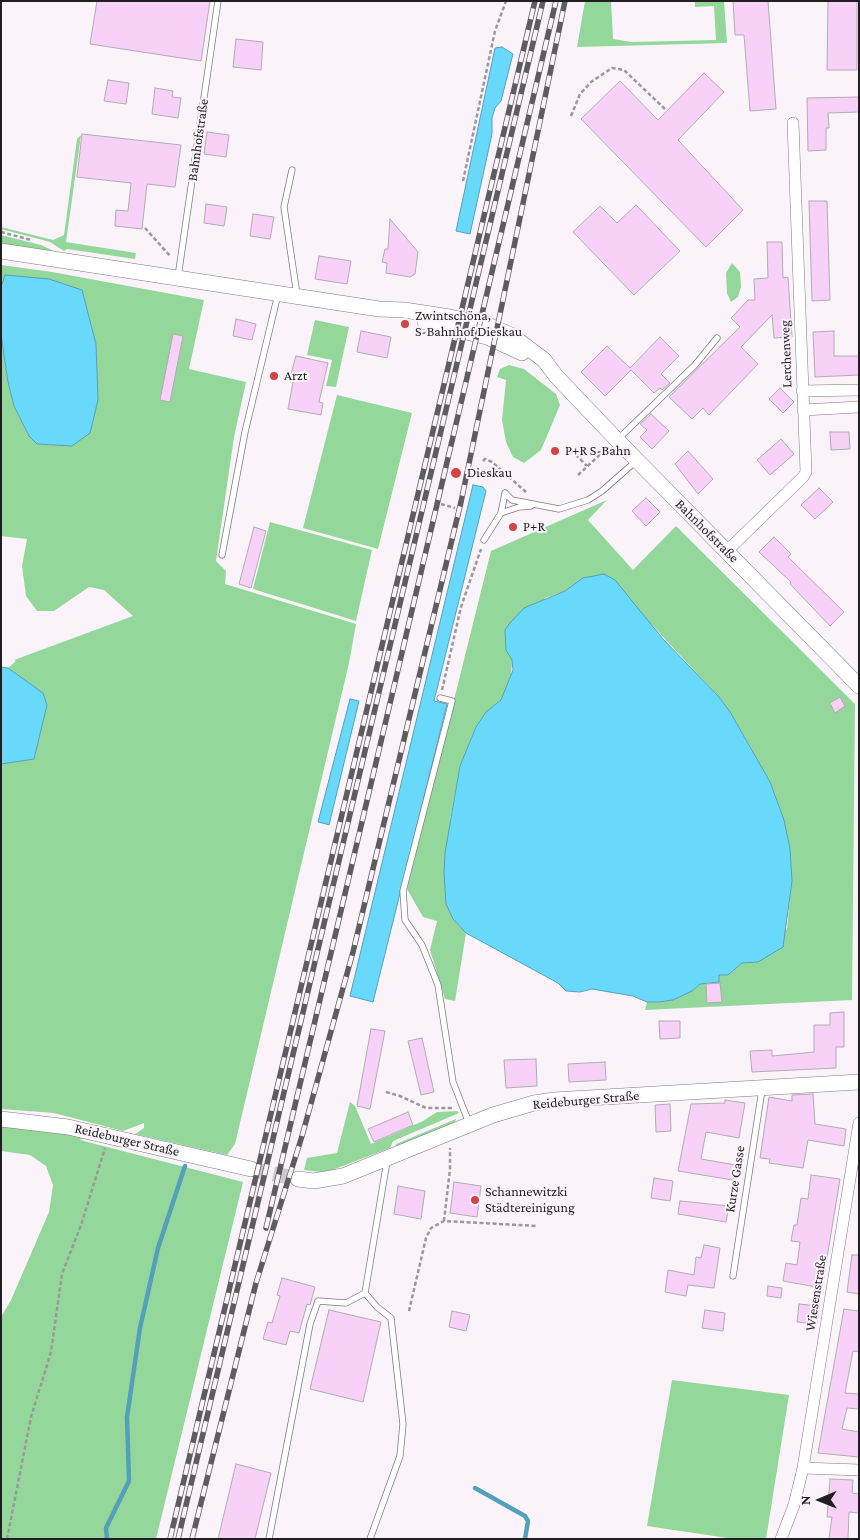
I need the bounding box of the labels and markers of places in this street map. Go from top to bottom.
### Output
place label: Zwintschöna, S-Bahnhof Dieskau [415,308,522,341]
marker: Zwintschöna, S-Bahnhof Dieskau [399,318,411,330]
place label: Arzt [284,368,307,384]
marker: Arzt [268,370,280,382]
place label: P+R S-Bahn [565,443,631,459]
marker: P+R S-Bahn [549,445,561,457]
place label: Dieskau [467,465,512,481]
marker: Dieskau [449,466,463,480]
place label: P+R [523,519,545,535]
marker: P+R [507,521,519,533]
place label: Schannewitzki Städtereinigung [485,1184,575,1216]
marker: Schannewitzki Städtereinigung [469,1194,481,1206]

